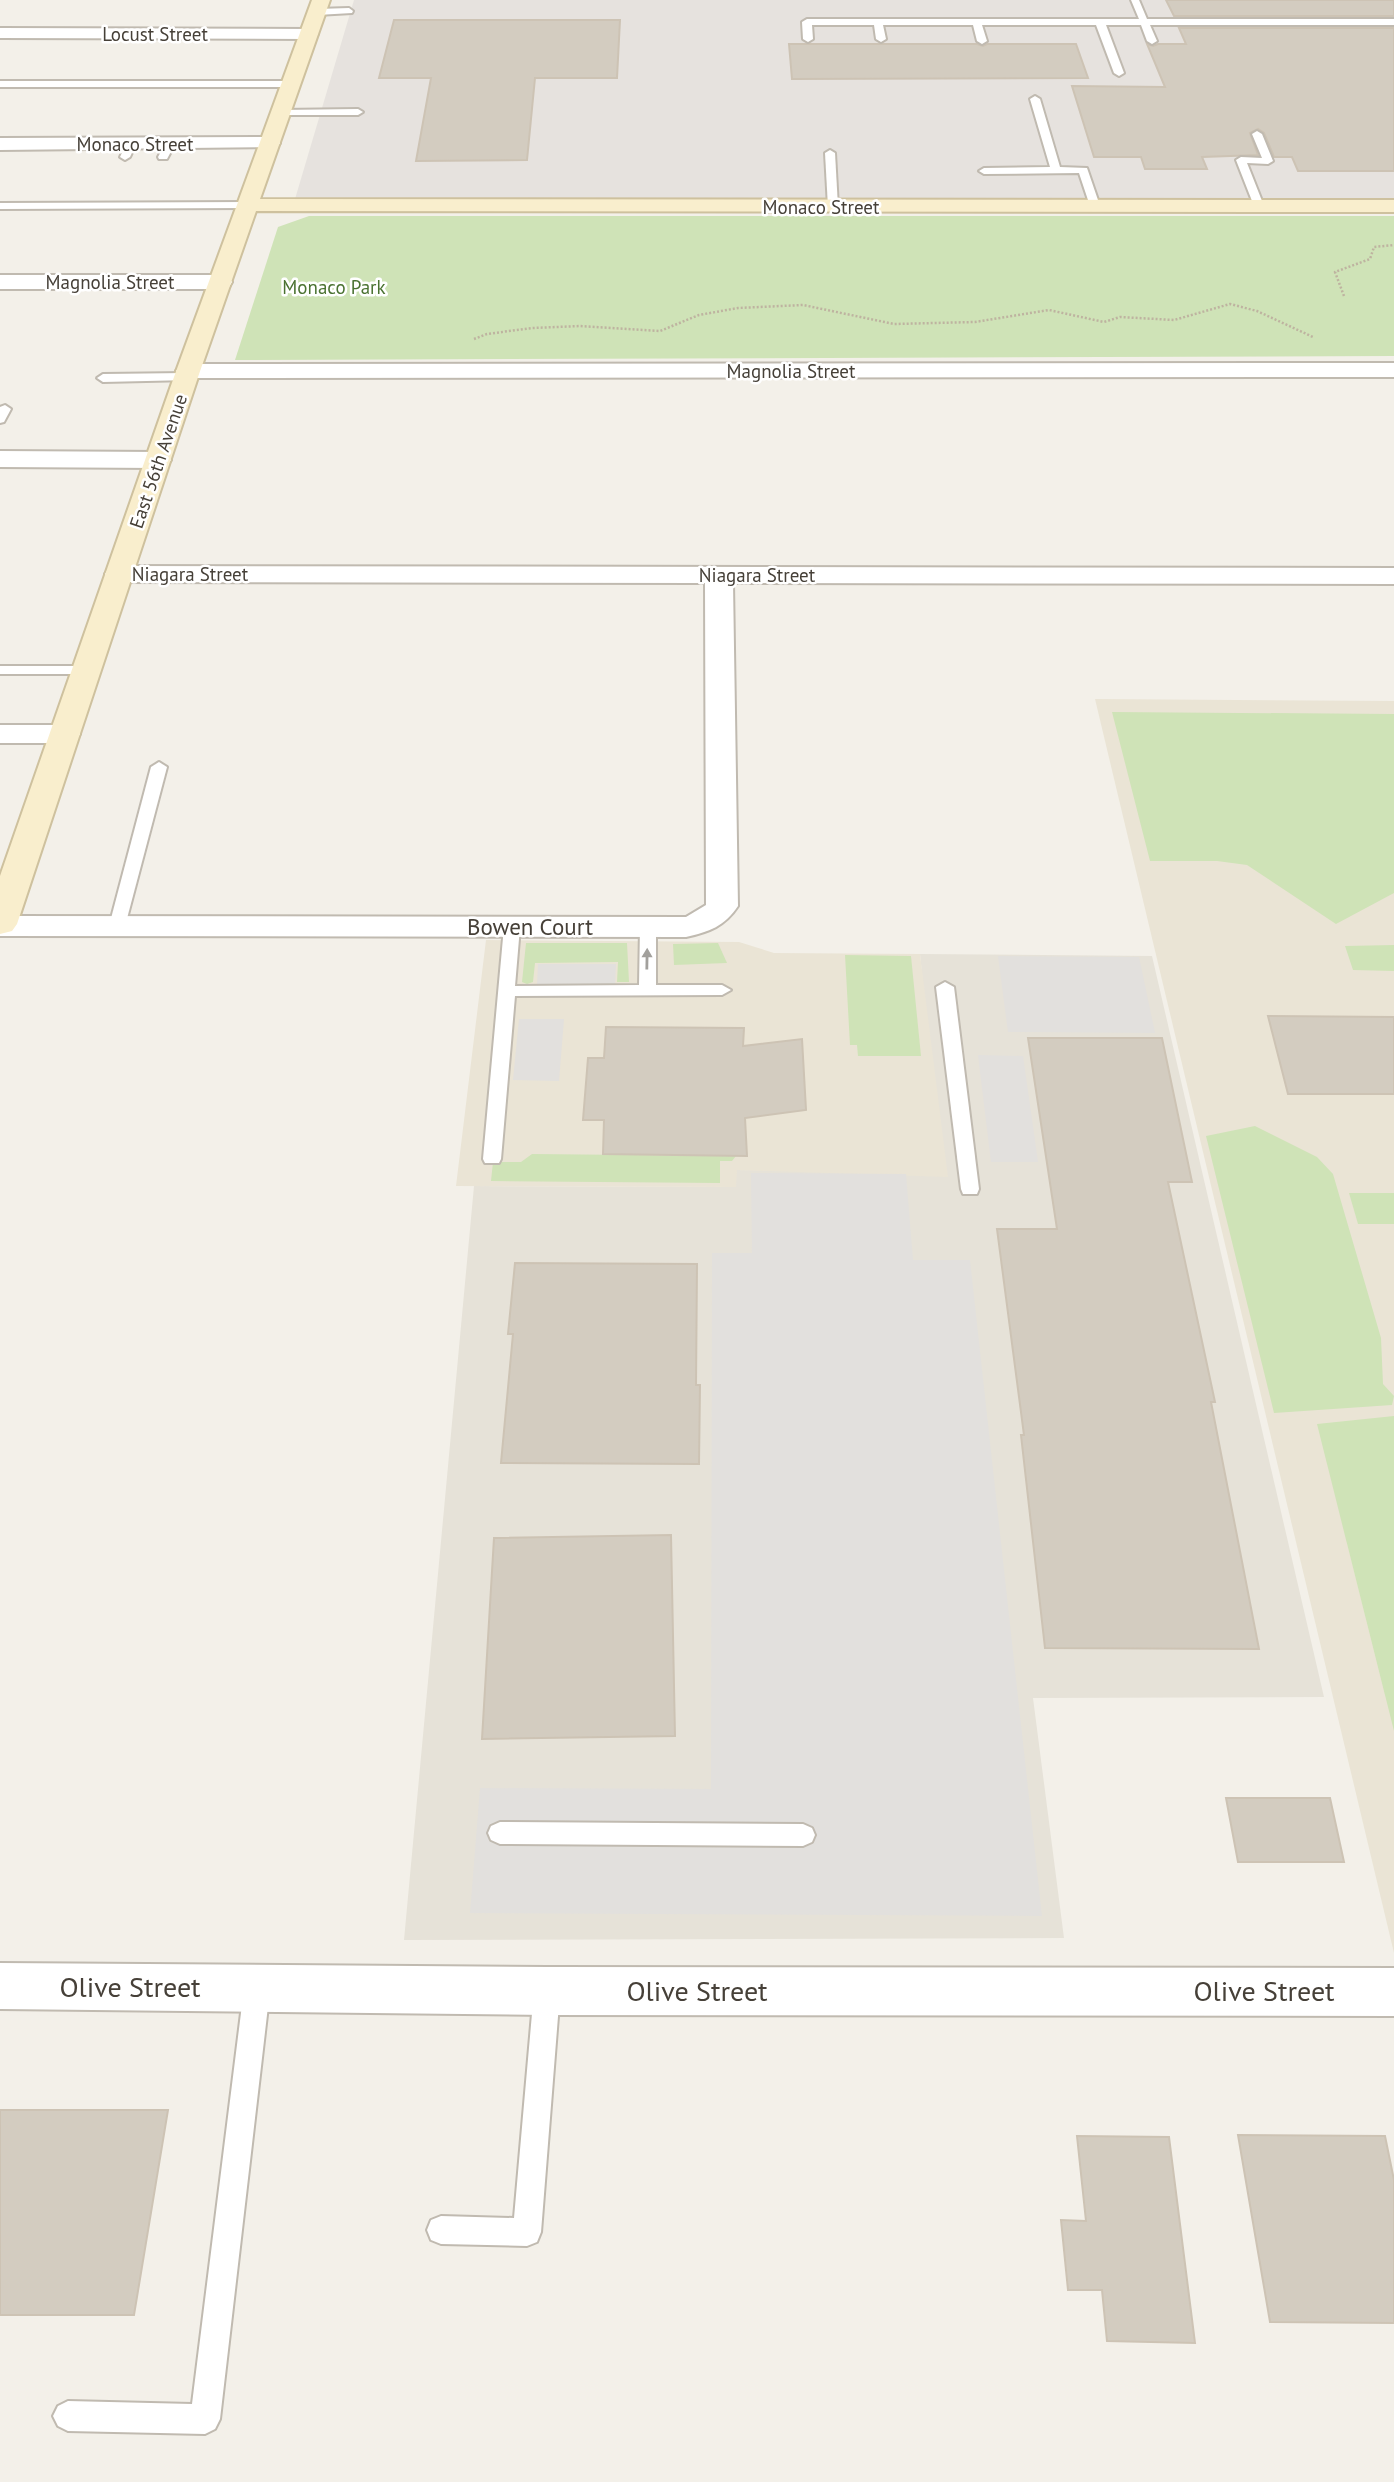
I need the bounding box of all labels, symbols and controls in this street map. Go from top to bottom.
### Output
street label: Locust Street [102,22,208,46]
street label: Monaco Street [77,132,194,156]
street label: Monaco Street [763,195,880,219]
street label: Magnolia Street [46,270,175,294]
park label: Monaco Park [282,275,386,299]
street label: Magnolia Street [727,359,856,383]
street label: East 56th Avenue [124,391,192,531]
street label: Niagara Street [132,562,249,586]
street label: Niagara Street [699,563,816,587]
street label: Bowen Court [467,912,593,941]
one-way arrow [642,947,653,969]
street label: Olive Street [59,1968,201,2005]
street label: Olive Street [626,1972,768,2009]
street label: Olive Street [1193,1972,1335,2009]

